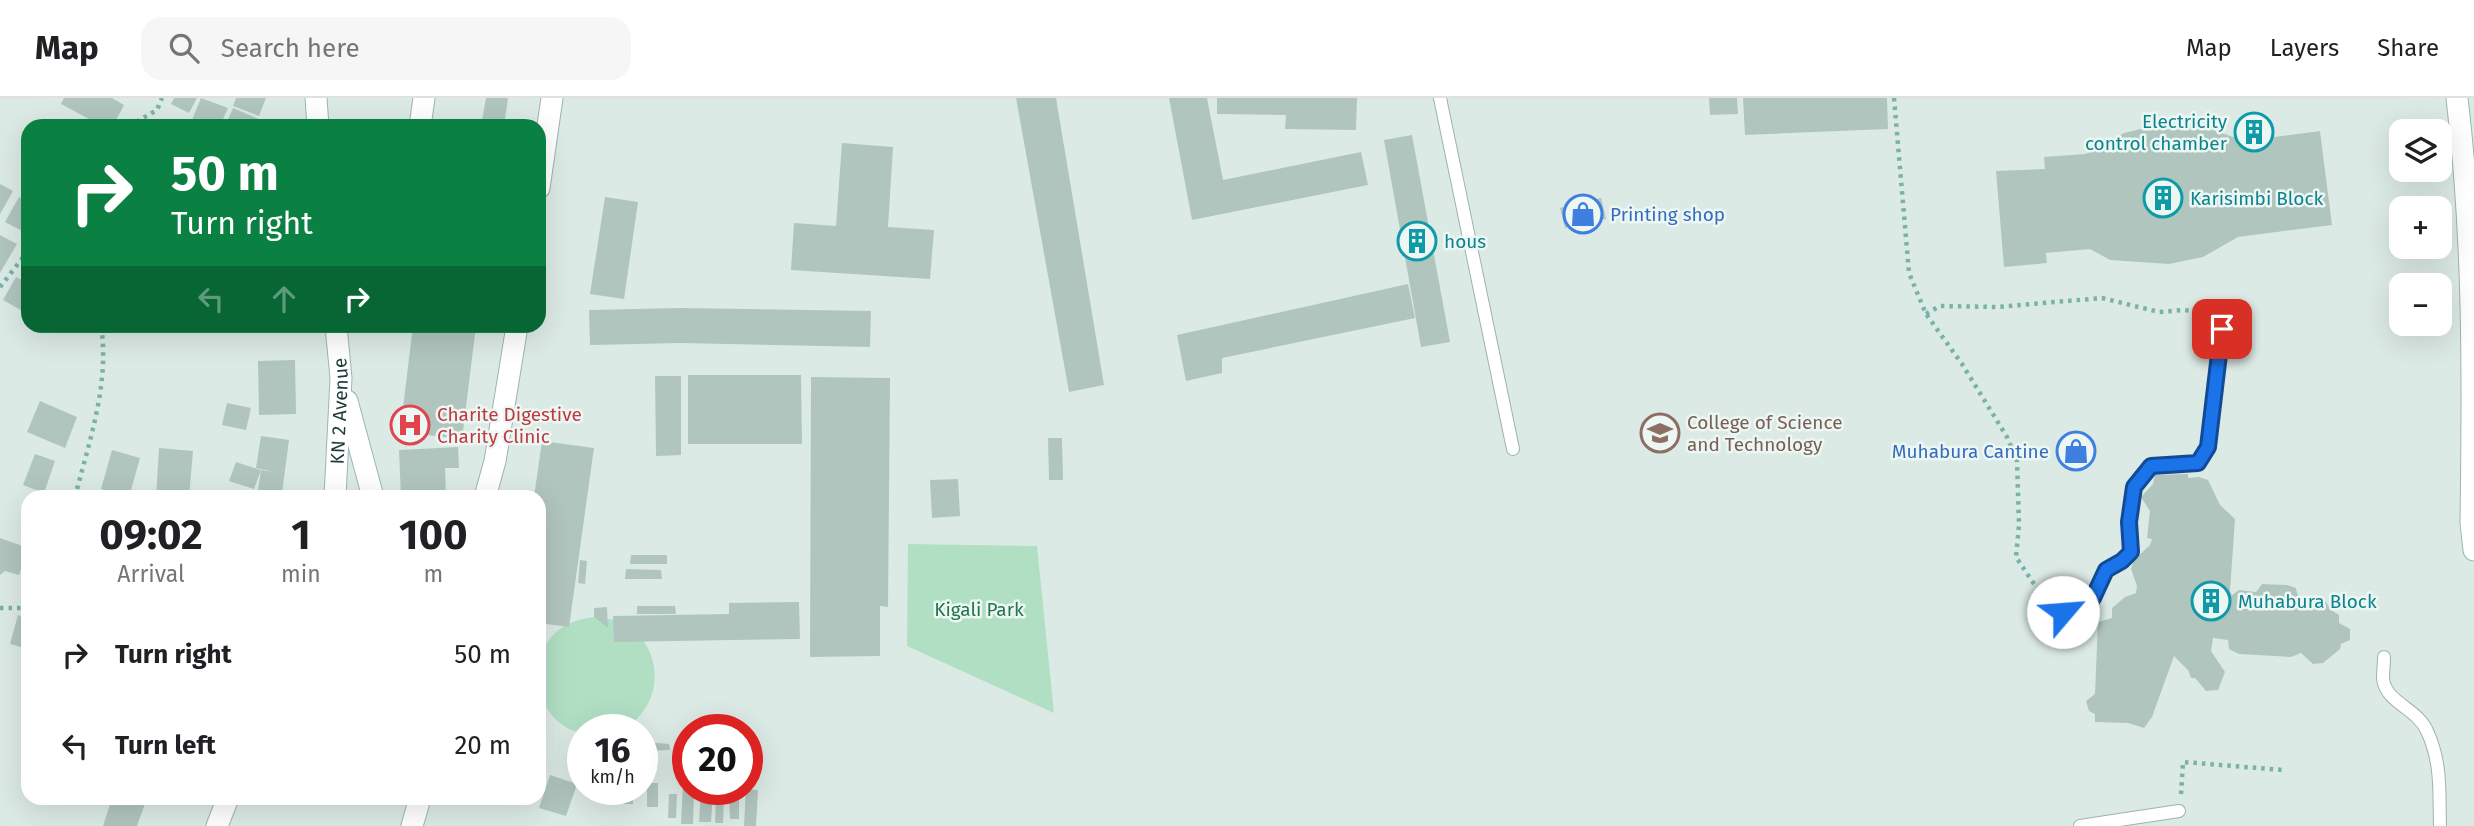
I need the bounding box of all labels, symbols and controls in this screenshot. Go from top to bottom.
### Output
search box [141,17,631,80]
text: Map [35,28,99,68]
icon: search [165,29,203,67]
text: Search here [221,33,360,64]
text: Map [2186,34,2232,62]
text: Layers [2270,34,2339,62]
text: Share [2377,34,2439,62]
place label: Electricity control chamber [2085,110,2228,155]
building icon: Electricity control chamber [2233,111,2275,153]
map controls [2389,119,2452,336]
button: layers [2389,119,2452,182]
text: 50 m [171,144,279,203]
icon: right [56,147,147,238]
building icon: Karisimbi Block [2142,177,2184,219]
place label: Karisimbi Block [2190,187,2323,210]
shop icon: Printing shop [1562,193,1604,235]
button: + [2389,196,2452,259]
place label: Printing shop [1610,203,1725,226]
text: Turn right [171,204,313,242]
building icon: hous [1396,220,1438,262]
place label: hous [1444,230,1486,253]
button: − [2389,273,2452,336]
icon: left [192,280,230,318]
icon: ahead [265,280,303,318]
icon: right [338,280,376,318]
pin [2192,299,2252,359]
icon: arrive [2203,310,2241,348]
street label: KN 2 Avenue [325,357,353,465]
place label: Charite Digestive Charity Clinic [437,403,582,448]
hospital icon: Charite Digestive Charity Clinic [389,404,431,446]
place label: College of Science and Technology [1687,411,1843,456]
school or university icon: College of Science and Technology [1639,412,1681,454]
shop icon: Muhabura Cantine [2055,430,2097,472]
place label: Muhabura Cantine [1892,440,2049,463]
text: 09:02 [99,510,203,560]
text: 1 [291,510,311,560]
text: 100 [399,510,468,560]
text: Arrival [117,560,185,588]
text: min [281,560,321,588]
text: m [424,560,443,588]
position arrow [2026,575,2100,649]
building icon: Muhabura Block [2190,580,2232,622]
place label: Muhabura Block [2238,590,2377,613]
park label: Kigali Park [934,598,1024,621]
icon: right [56,636,94,674]
text: Turn right [115,639,232,670]
text: 50 m [454,639,511,670]
speed limit sign: 20 [672,714,763,805]
icon: left [56,727,94,765]
text: 16 [595,729,630,771]
text: Turn left [115,730,216,761]
text: 20 m [454,730,511,761]
text: km/h [590,766,635,788]

